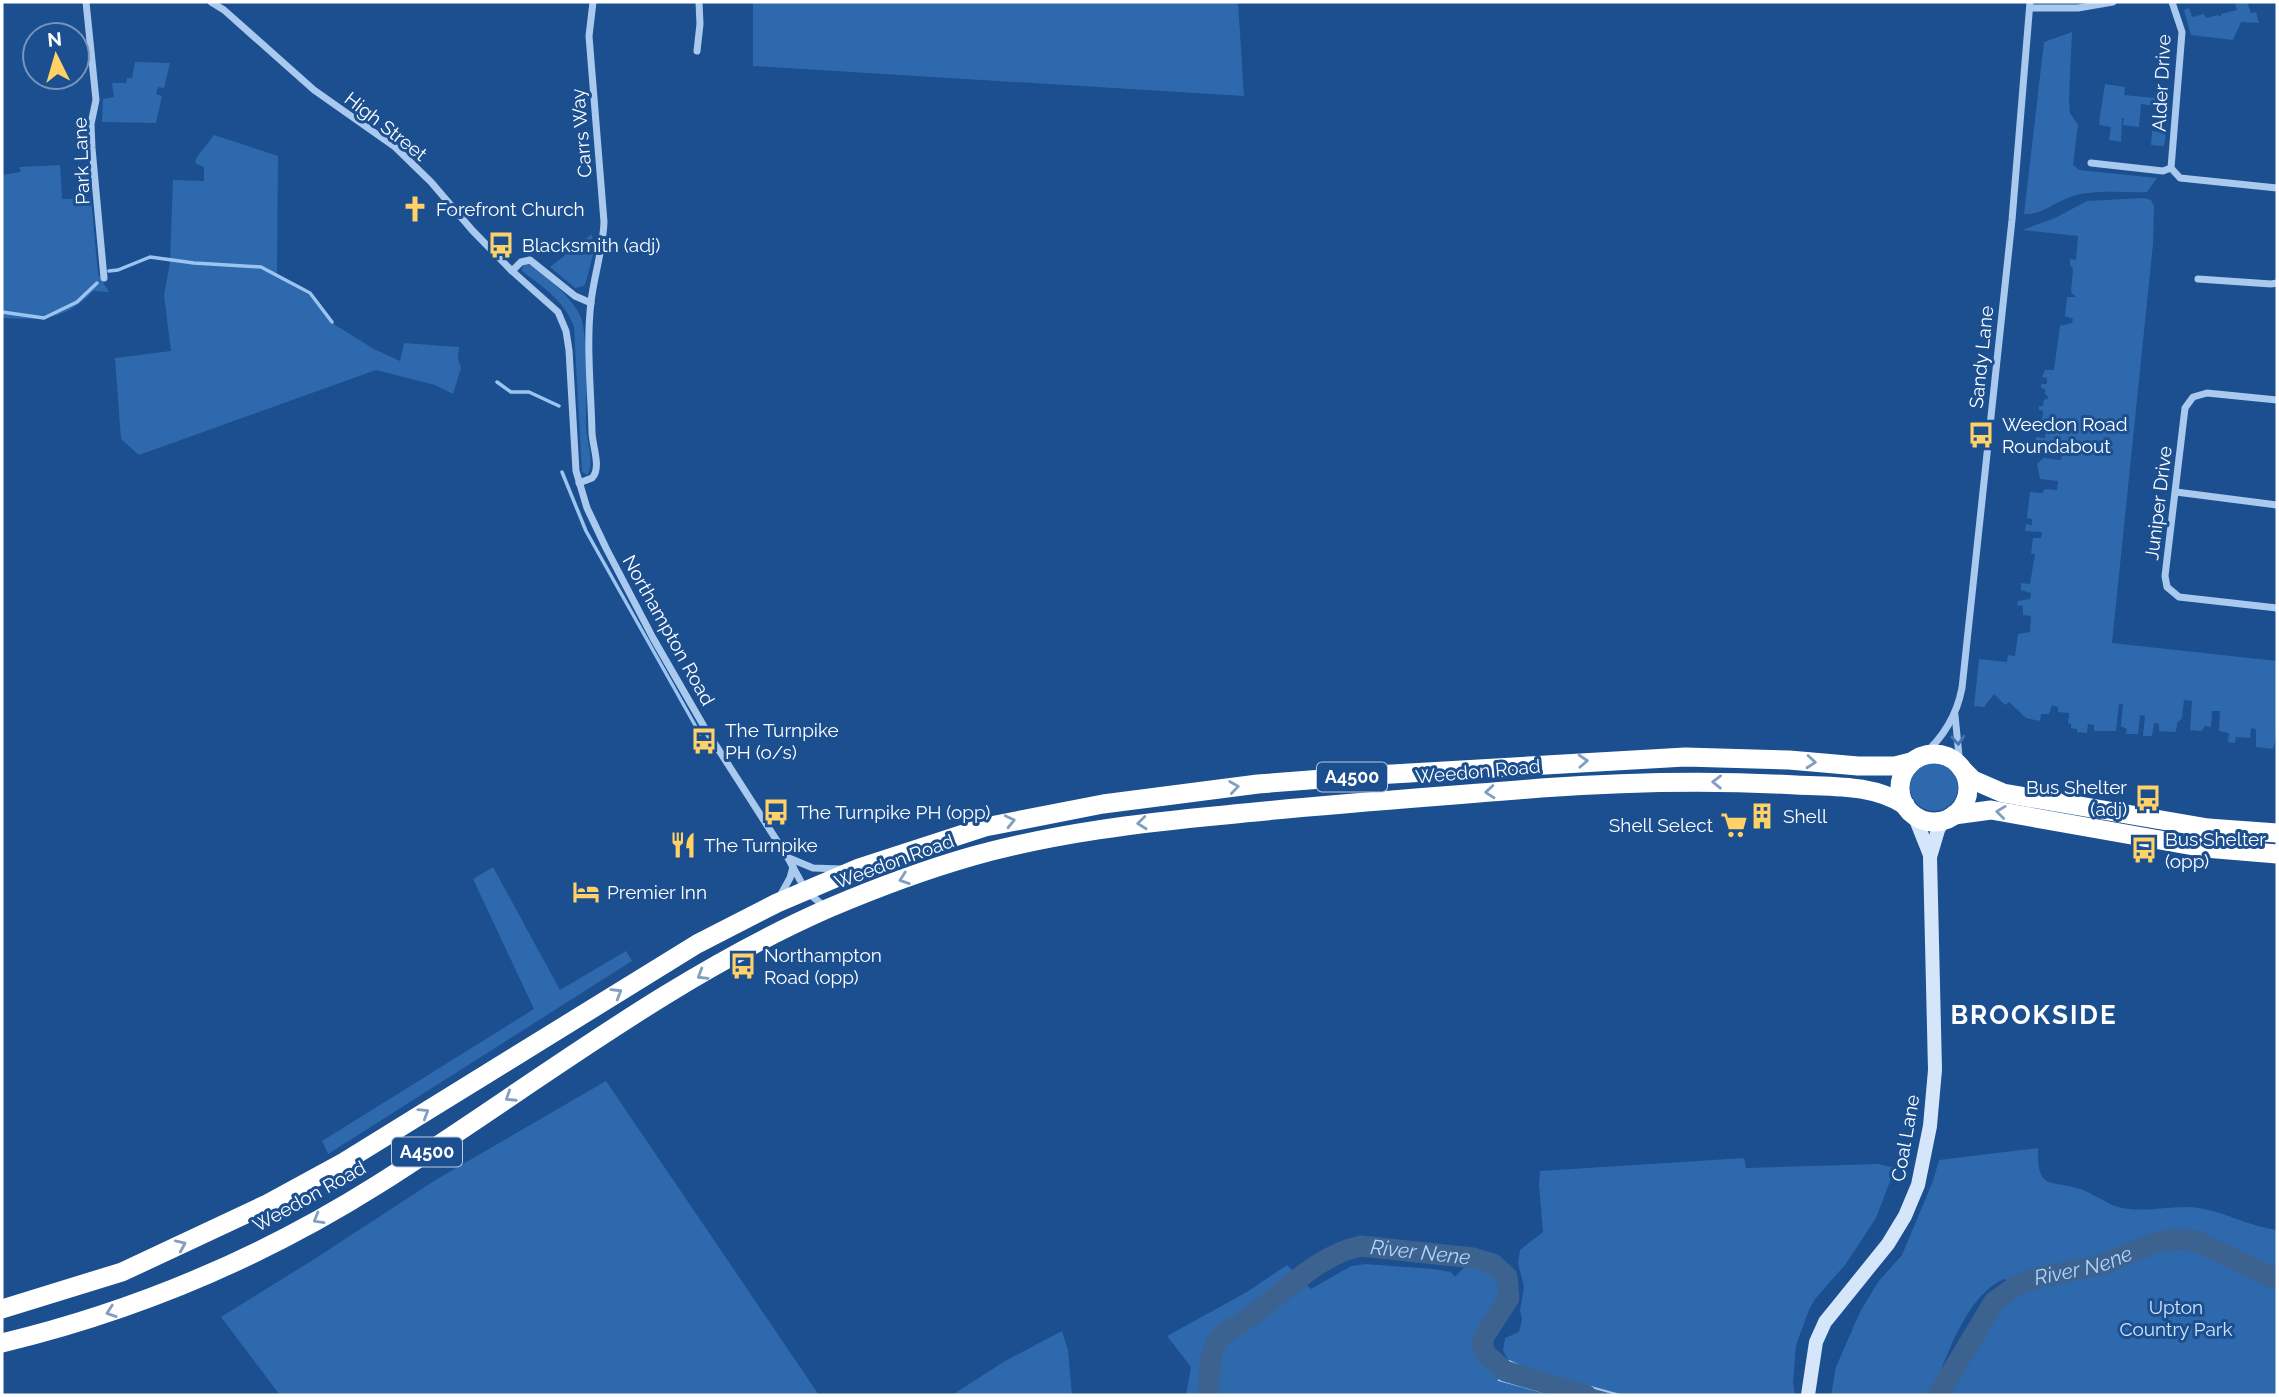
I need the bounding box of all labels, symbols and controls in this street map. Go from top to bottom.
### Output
north arrow [21,21,91,91]
text: N [46,27,63,51]
street label: Alder Drive [2147,34,2175,132]
street label: High Street [340,87,432,165]
street label: Carrs Way [566,88,596,178]
street label: Park Lane [68,117,94,205]
church icon: Forefront Church [400,194,430,224]
place label: Forefront Church [436,198,585,220]
bus stop icon: Blacksmith (adj) [486,230,516,260]
place label: Blacksmith (adj) [522,234,660,256]
street label: Sandy Lane [1965,305,1997,409]
place label: Weedon Road Roundabout [2002,413,2128,457]
bus stop icon: Weedon Road Roundabout [1966,420,1996,450]
street label: Juniper Drive [2140,445,2176,561]
street label: Northampton Road [619,551,719,709]
place label: The Turnpike PH (o/s) [725,719,839,763]
bus stop icon: The Turnpike PH (o/s) [689,726,719,756]
one-way arrow [1950,735,1965,746]
one-way arrow [1578,754,1589,769]
one-way arrow [1806,754,1817,769]
street label: Weedon Road [1415,755,1541,787]
road number: A4500 [1317,762,1387,792]
one-way arrow [1712,775,1723,790]
place label: Bus Shelter (adj) [2026,776,2127,820]
one-way arrow [1229,779,1240,794]
bus stop icon: Bus Shelter (adj) [2133,783,2163,813]
one-way arrow [1485,784,1496,799]
bus stop icon: The Turnpike PH (opp) [761,797,791,827]
place label: The Turnpike PH (opp) [797,801,990,823]
building icon: Shell [1747,801,1777,831]
one-way arrow [1995,804,2007,819]
place label: Shell [1783,805,1828,827]
supermarket icon: Shell Select [1719,810,1749,840]
place label: Shell Select [1609,814,1714,836]
one-way arrow [1004,815,1016,830]
one-way arrow [1136,815,1147,830]
place label: Bus Shelter (opp) [2165,828,2266,872]
street label: Weedon Road [831,829,957,893]
restaurant icon: The Turnpike [668,830,698,860]
place label: The Turnpike [704,834,818,856]
bus stop icon: Bus Shelter (opp) [2129,835,2159,865]
one-way arrow [898,871,911,885]
hotel icon: Premier Inn [571,877,601,907]
place label: Premier Inn [607,881,707,903]
place label: Northampton Road (opp) [764,944,882,988]
bus stop icon: Northampton Road (opp) [728,951,758,981]
one-way arrow [696,966,709,979]
one-way arrow [609,988,622,1001]
district label: BROOKSIDE [1950,1000,2118,1030]
one-way arrow [504,1089,517,1102]
street label: Coal Lane [1887,1093,1923,1183]
one-way arrow [416,1109,429,1122]
road number: A4500 [392,1138,462,1167]
street label: Weedon Road [249,1156,369,1236]
one-way arrow [313,1211,325,1224]
water label: River Nene [1369,1234,1472,1270]
one-way arrow [174,1239,186,1253]
water label: River Nene [2032,1240,2136,1290]
park label: Upton Country Park [2119,1296,2233,1340]
one-way arrow [105,1304,117,1318]

